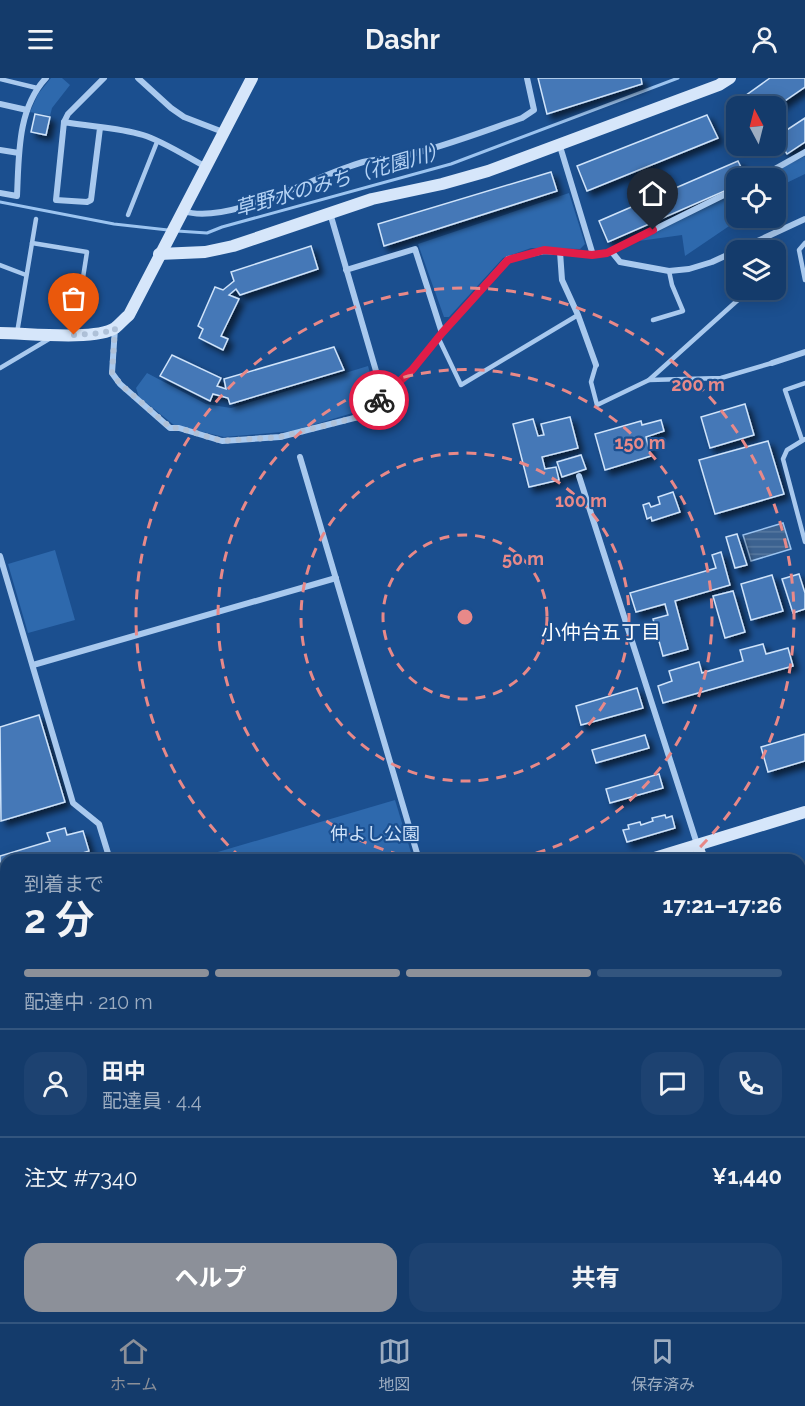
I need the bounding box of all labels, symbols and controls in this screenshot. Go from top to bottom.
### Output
icon: menu [24,23,57,56]
icon: person [748,23,781,56]
text: Dashr [365,24,440,55]
north arrow [726,96,786,156]
map controls [726,96,786,300]
water label: 草野水のみち（花園川） [232,137,450,221]
pin [627,168,678,230]
button: locate [726,168,786,228]
icon: home [636,177,669,210]
button: layers [726,240,786,300]
pin [48,273,99,335]
icon: bag [57,282,90,315]
courier [349,370,409,430]
text: 200 m [671,374,725,395]
icon: bike [363,384,396,417]
text: 150 m [615,432,666,453]
text: 100 m [555,490,607,511]
text: 50 m [502,548,544,569]
centre of rings [455,607,475,627]
district label: 小仲台五丁目 [541,620,661,644]
park label: 仲よし公園 [330,823,420,844]
text: 到着まで [24,872,104,896]
text: 17:21–17:26 [663,892,782,918]
text: 2 分 [24,896,94,942]
text: 配達中 · 210 m [24,990,153,1014]
button: person [24,1052,87,1115]
button: chat [641,1052,704,1115]
button: phone [719,1052,782,1115]
text: 田中 [102,1058,146,1084]
text: 配達員 · 4.4 [102,1089,202,1113]
text: ¥1,440 [712,1163,782,1189]
text: 注文 #7340 [24,1165,138,1191]
button: ヘルプ [24,1243,397,1312]
button: 共有 [409,1243,782,1312]
tab: ホーム [110,1335,158,1395]
tab: 地図 [378,1335,411,1395]
tab: 保存済み [631,1335,695,1395]

